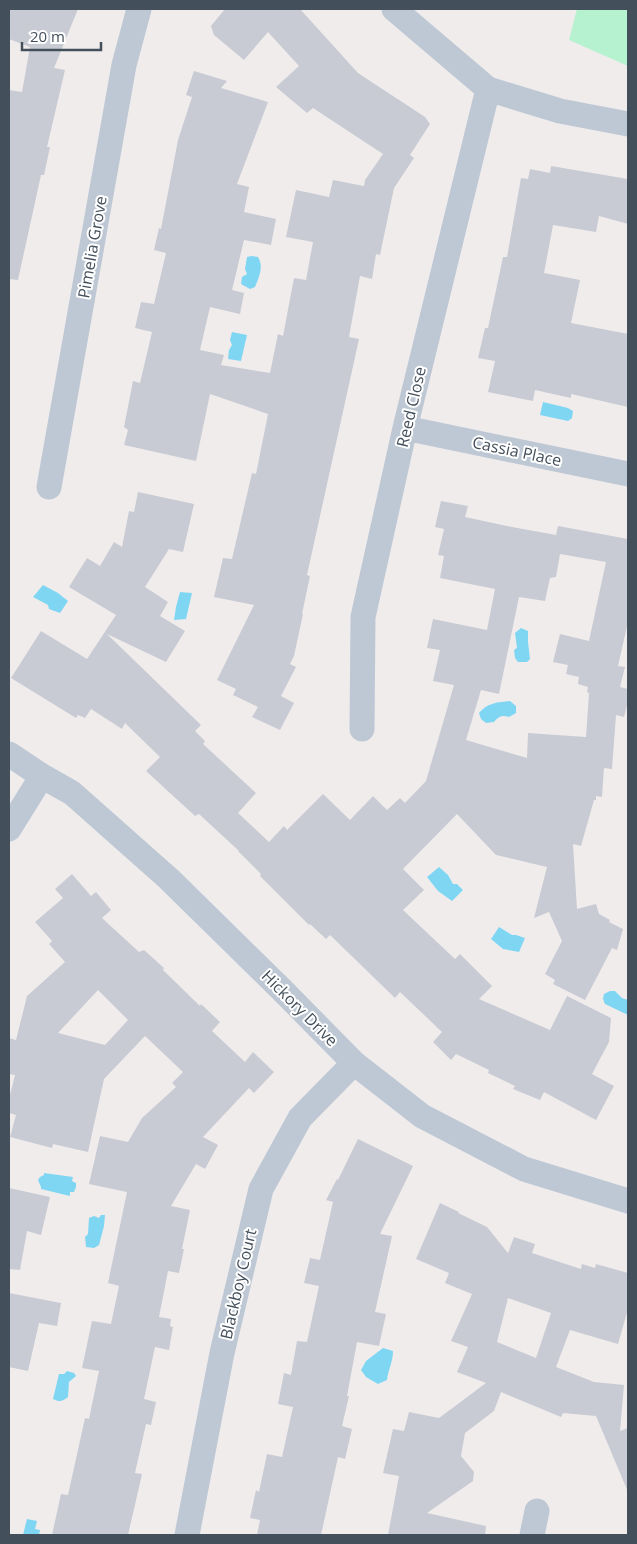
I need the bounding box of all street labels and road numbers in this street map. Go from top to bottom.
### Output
street label: Pimelia Grove [72,194,112,300]
street label: Reed Close [391,364,431,449]
street label: Cassia Place [470,431,564,471]
street label: Hickory Drive [257,965,343,1051]
street label: Blackboy Court [215,1226,261,1341]

